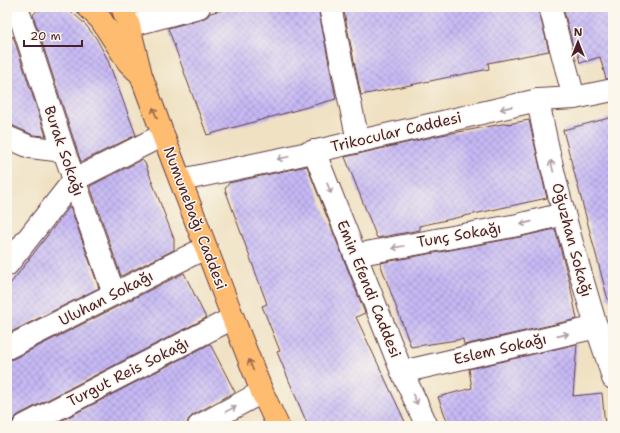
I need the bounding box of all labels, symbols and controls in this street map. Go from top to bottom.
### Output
scale bar [24,22,82,48]
north arrow [558,22,598,62]
text: N [574,25,583,40]
text: 20 m [30,28,61,44]
street label: Burak Sokağı [39,103,89,199]
one-way arrow [500,104,513,112]
one-way arrow [150,107,158,119]
street label: Trikocular Caddesi [329,107,463,157]
street label: Numunebağı Caddesi [158,144,232,292]
one-way arrow [277,155,290,163]
one-way arrow [548,160,555,173]
one-way arrow [325,181,333,193]
street label: Oğuzhan Sokağı [547,181,597,299]
street label: Emin Efendi Caddesi [332,217,406,361]
street label: Tunç Sokağı [415,218,503,252]
one-way arrow [519,219,532,227]
one-way arrow [392,243,405,251]
street label: Uluhan Sokağı [55,266,157,330]
street label: Eslem Sokağı [452,329,548,369]
one-way arrow [556,330,569,338]
street label: Turgut Reis Sokağı [64,333,192,411]
one-way arrow [247,359,255,371]
one-way arrow [412,392,419,404]
one-way arrow [224,405,236,412]

